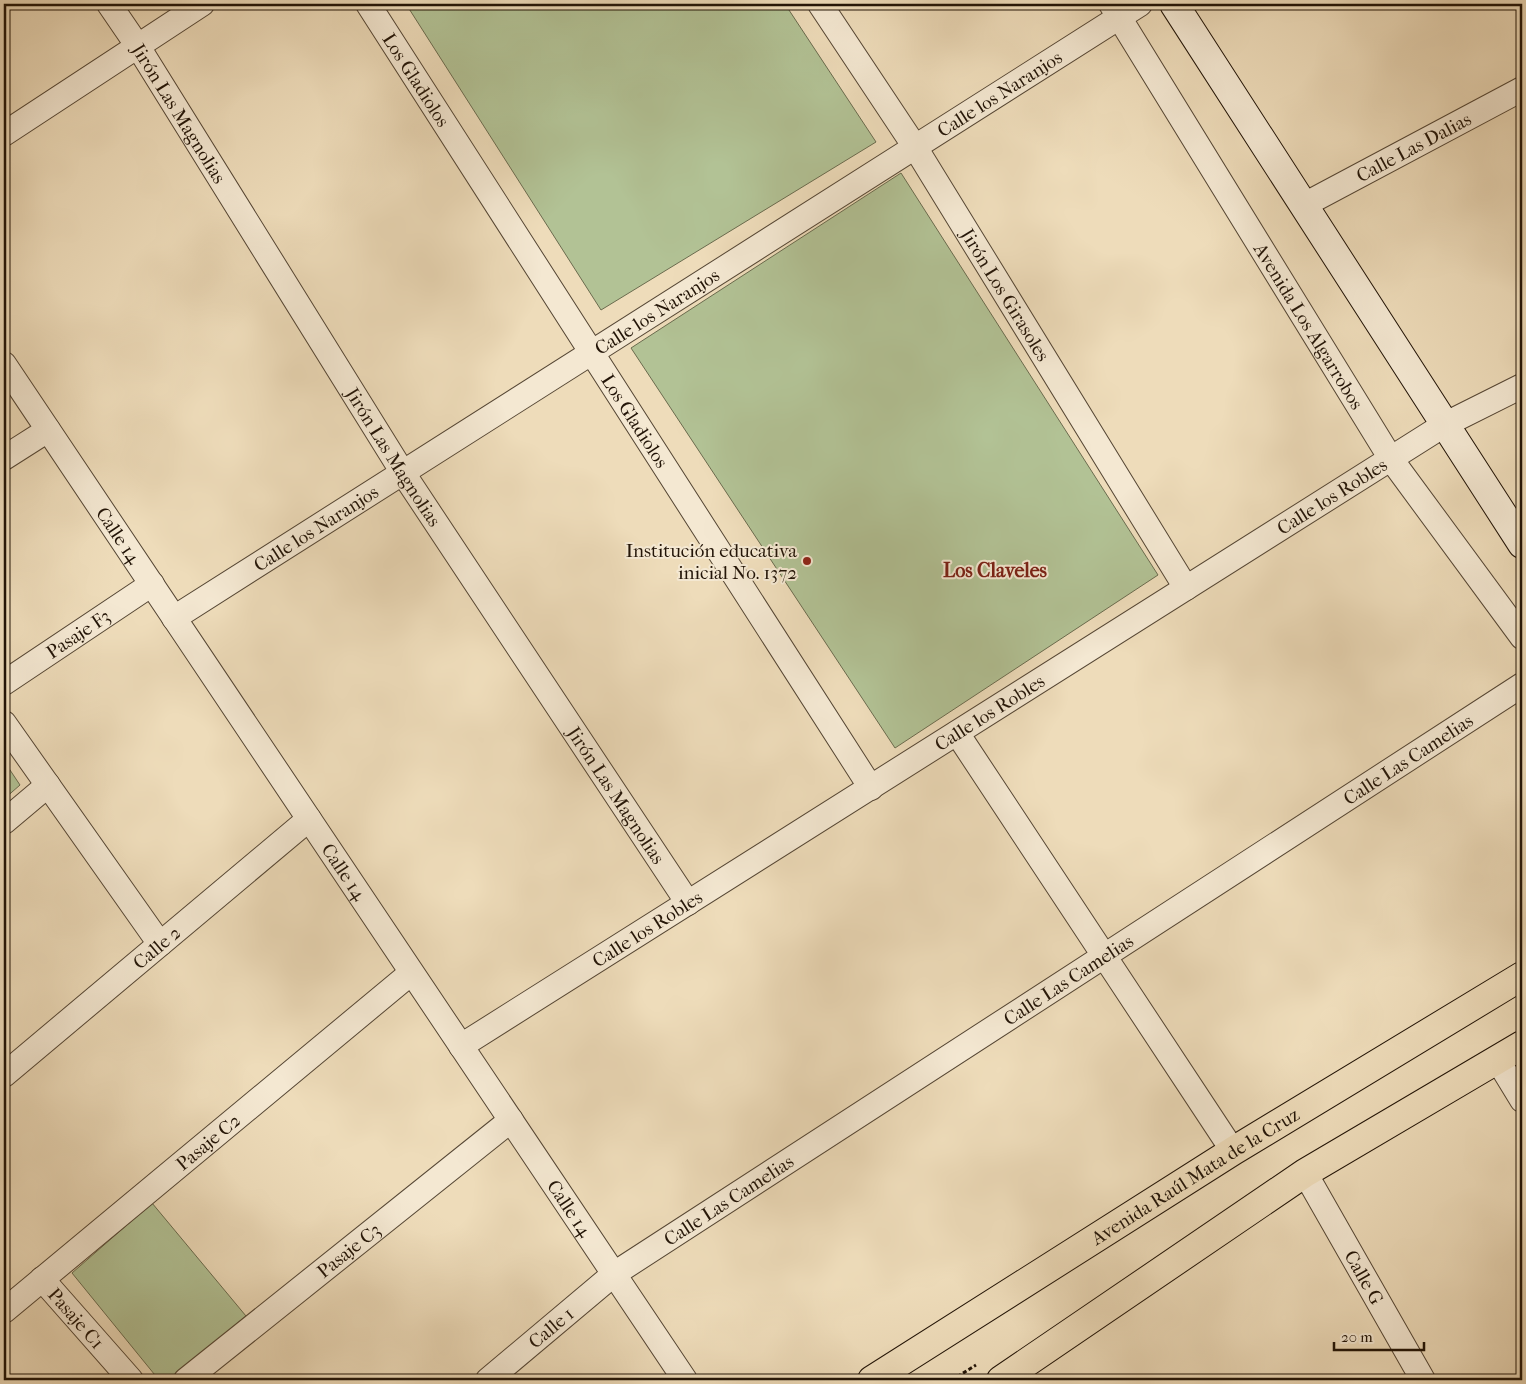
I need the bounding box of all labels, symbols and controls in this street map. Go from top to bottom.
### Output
street label: Los Gladiolos [378,29,454,131]
street label: Jirón Las Magnolias [126,38,230,188]
street label: Calle los Naranjos [933,46,1066,142]
street label: Calle Las Dalias [1353,108,1475,187]
street label: Jirón Los Girasoles [955,223,1054,365]
street label: Avenida Los Algarrobos [1248,238,1368,414]
street label: Calle los Naranjos [591,264,724,360]
street label: Los Gladiolos [596,370,673,472]
street label: Jirón Las Magnolias [340,382,445,531]
street label: Calle los Robles [1273,454,1391,540]
street label: Calle los Naranjos [250,481,383,576]
street label: Calle 14 [91,503,145,569]
place label: Institución educativa inicial No. 1372 [626,540,797,584]
marker: Institución educativa inicial No. 1372 [801,555,813,567]
district label: Los Claveles [943,559,1048,582]
street label: Pasaje F3 [42,605,115,664]
street label: Calle los Robles [931,670,1049,756]
street label: Calle Las Camelias [1339,710,1477,810]
street label: Jirón Las Magnolias [561,721,669,868]
street label: Calle 14 [317,840,371,905]
street label: Calle los Robles [588,886,707,972]
street label: Calle 2 [129,922,185,974]
street label: Calle Las Camelias [1000,930,1138,1030]
street label: Avenida Raúl Mata de la Cruz [1087,1104,1303,1251]
street label: Pasaje C2 [172,1109,245,1175]
street label: Calle Las Camelias [660,1151,798,1251]
street label: Calle 14 [542,1176,596,1242]
street label: Pasaje C3 [313,1219,385,1283]
street label: Calle G [1339,1247,1388,1309]
street label: Pasaje C1 [43,1284,108,1354]
street label: Calle 1 [524,1303,578,1353]
scale bar [1334,1319,1424,1351]
text: 20 m [1341,1328,1373,1346]

